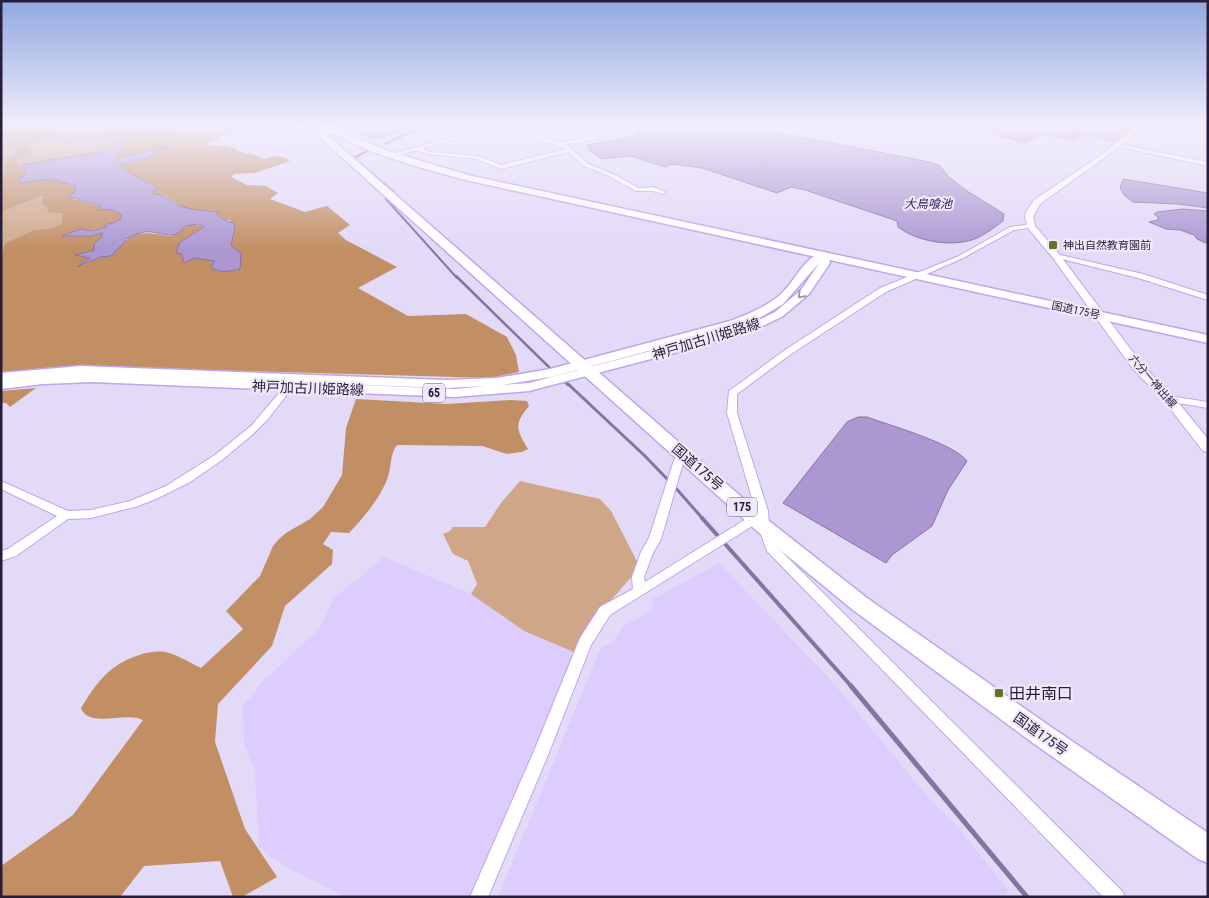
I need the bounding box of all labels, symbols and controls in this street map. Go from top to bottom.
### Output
water label: 大鳥喰池 [904,197,953,211]
marker: 神出自然教育園前 [1047,239,1059,251]
place label: 神出自然教育園前 [1063,239,1151,252]
one-way arrow [798,290,807,299]
street label: 国道175号 [1050,299,1101,322]
street label: 神戸加古川姫路線 [650,315,762,363]
street label: 六分一神出線 [1126,352,1179,410]
street label: 神戸加古川姫路線 [252,378,364,398]
road number: 65 [423,383,445,402]
street label: 国道175号 [669,440,727,494]
road number: 175 [727,498,757,516]
place label: 田井南口 [1009,684,1073,703]
marker: 田井南口 [993,687,1005,699]
street label: 国道175号 [1011,709,1071,759]

